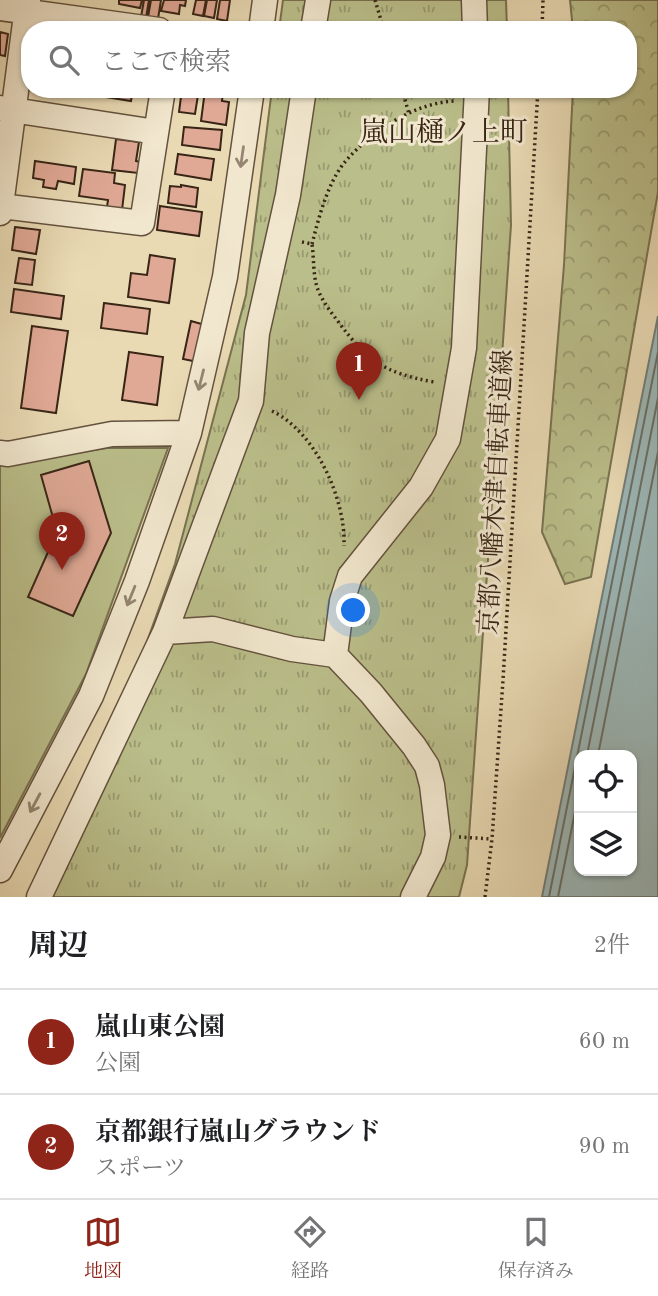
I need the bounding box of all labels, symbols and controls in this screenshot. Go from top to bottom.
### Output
search box [21,21,637,98]
icon: search [45,41,83,79]
text: ここで検索 [101,50,231,76]
district label: 嵐山樋ノ上町 [360,117,528,148]
one-way arrow [236,145,249,168]
pin: 1 [336,342,382,400]
street label: 京都八幡木津自転車道線 [475,349,517,636]
one-way arrow [194,368,207,391]
pin: 2 [39,512,85,570]
one-way arrow [123,585,136,607]
your location [336,593,370,627]
map controls [574,750,637,876]
button: locate [574,750,637,813]
one-way arrow [28,792,42,812]
button: layers [574,813,637,876]
text: 周辺 [28,932,88,962]
text: 2件 [594,934,630,957]
text: 嵐山東公園 [95,1015,225,1041]
text: 1 [44,1030,58,1053]
text: 60 m [579,1030,630,1053]
text: 公園 [95,1052,141,1075]
text: 京都銀行嵐山グラウンド [95,1120,381,1146]
text: 2 [44,1135,58,1158]
text: 90 m [579,1135,630,1158]
text: スポーツ [95,1157,186,1180]
tab: 地図 [84,1213,122,1284]
tab: 経路 [291,1213,329,1284]
tab: 保存済み [498,1213,574,1284]

